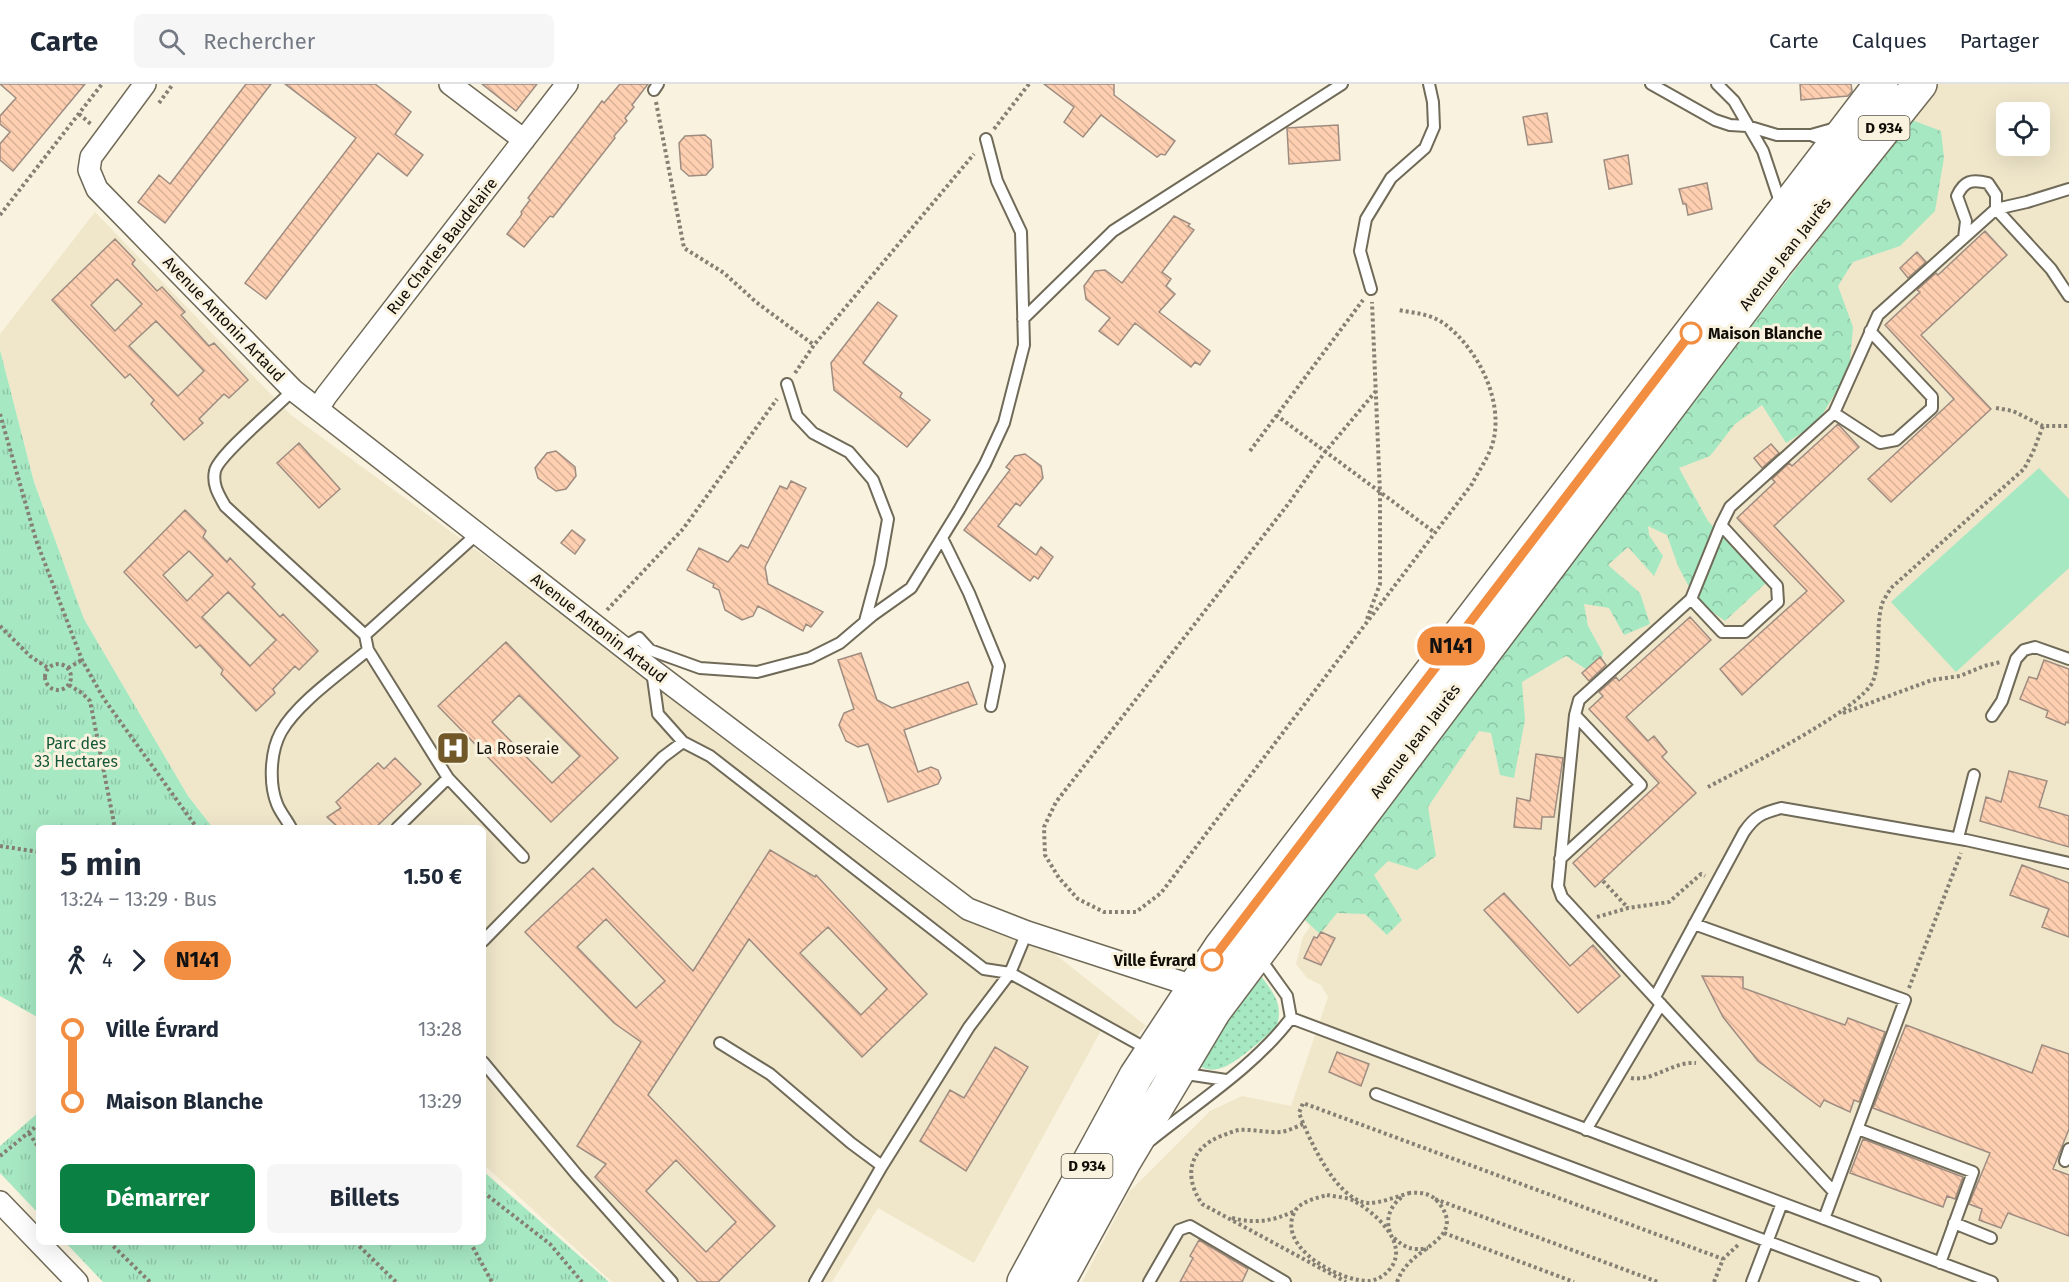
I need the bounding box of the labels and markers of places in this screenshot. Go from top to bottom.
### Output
marker: Maison Blanche [1680,322,1702,344]
place label: Maison Blanche [1708,324,1822,343]
hospital icon: La Roseraie [435,730,471,766]
place label: La Roseraie [476,739,559,758]
marker: Ville Évrard [1201,949,1223,971]
place label: Ville Évrard [1113,950,1196,970]

